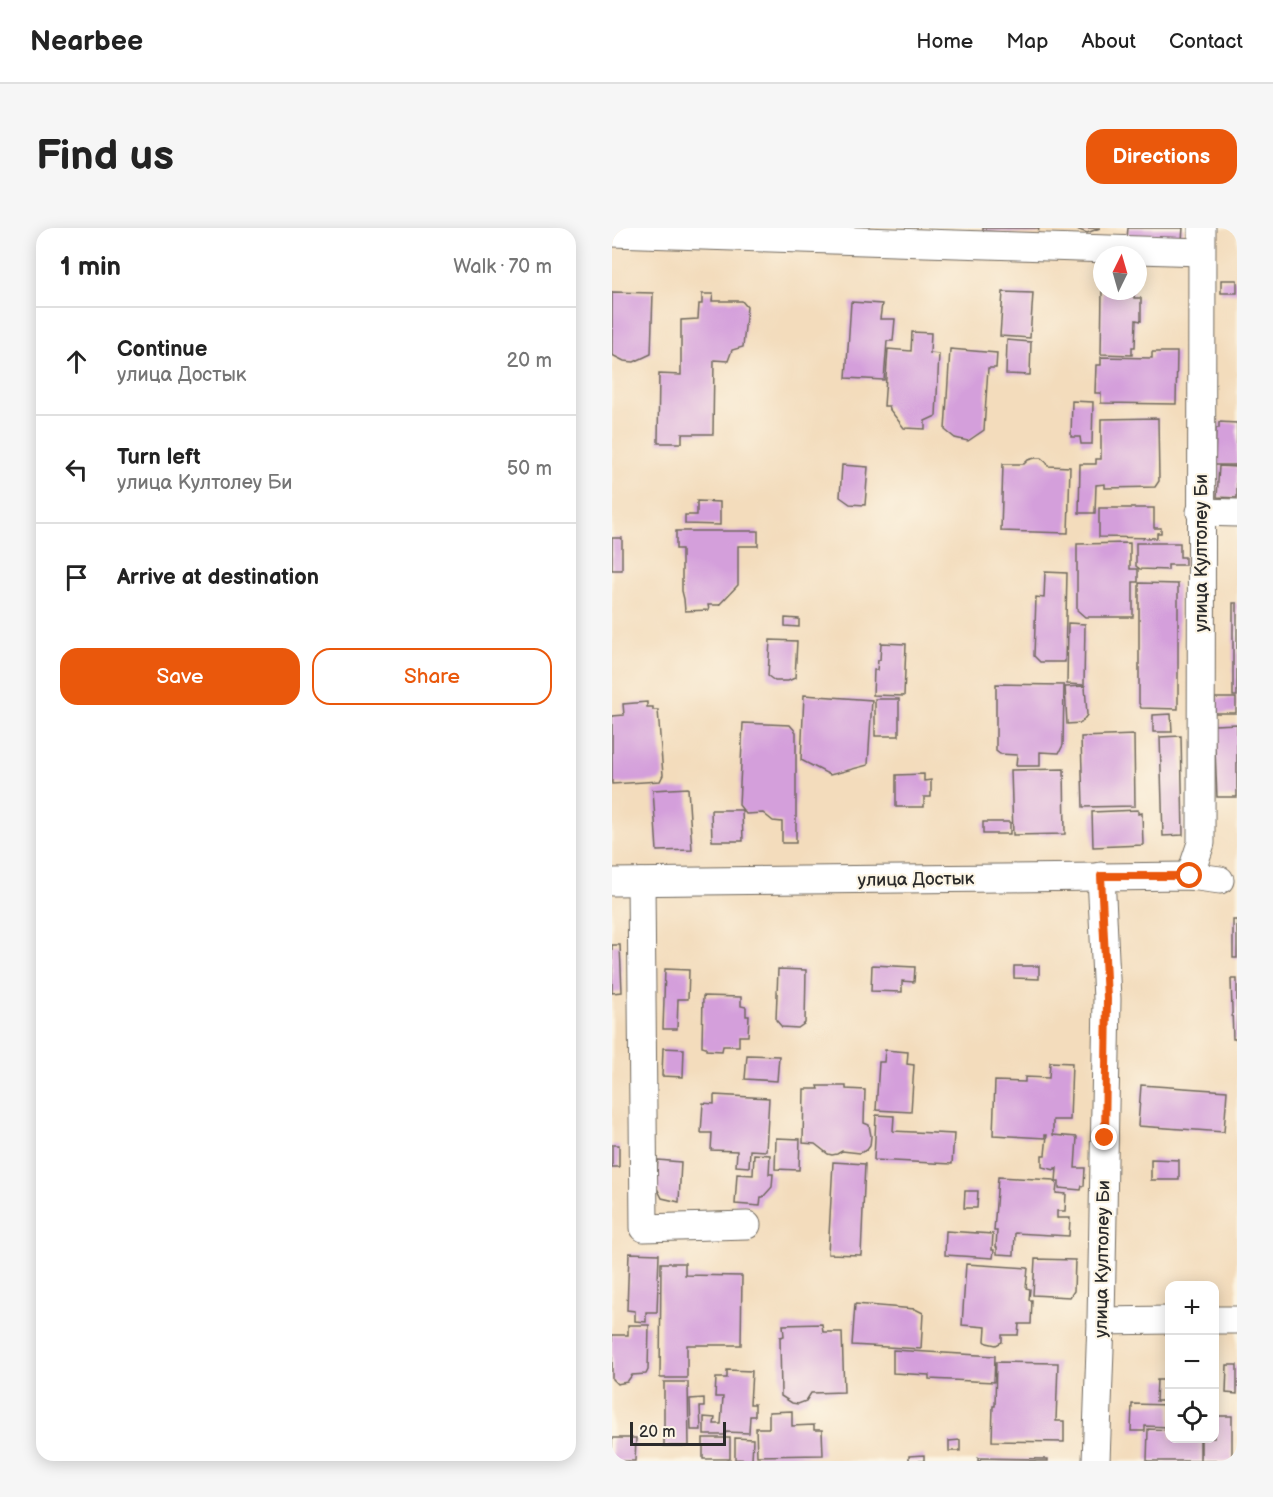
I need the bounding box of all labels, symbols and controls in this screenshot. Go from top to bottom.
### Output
text: Nearbee [30,25,143,58]
text: Home [916,29,973,54]
text: Map [1006,29,1048,54]
text: About [1081,29,1136,54]
text: Contact [1169,29,1243,54]
button: Directions [1086,129,1237,184]
text: Find us [36,131,174,182]
north arrow [1093,246,1147,300]
text: 1 min [60,252,121,283]
text: Walk · 70 m [453,255,552,279]
text: Continue [117,336,207,363]
icon: ahead [60,345,93,378]
text: 20 m [507,349,552,373]
text: улица Достык [117,363,246,387]
text: Turn left [117,444,201,471]
icon: left [60,453,93,486]
text: 50 m [507,457,552,481]
text: улица Култолеу Би [117,471,293,495]
street label: улица Култолеу Би [1191,474,1212,632]
icon: arrive [60,561,93,594]
text: Arrive at destination [117,564,319,591]
button: Save [60,648,300,705]
button: Share [312,648,552,705]
route start [1176,862,1202,888]
street label: улица Достык [858,868,975,891]
route end [1091,1124,1117,1150]
street label: улица Култолеу Би [1091,1180,1114,1338]
map controls [1165,1281,1219,1443]
button: + [1165,1281,1219,1335]
button: − [1165,1335,1219,1389]
button: locate [1165,1389,1219,1443]
scale bar [630,1419,726,1446]
text: 20 m [639,1423,675,1442]

